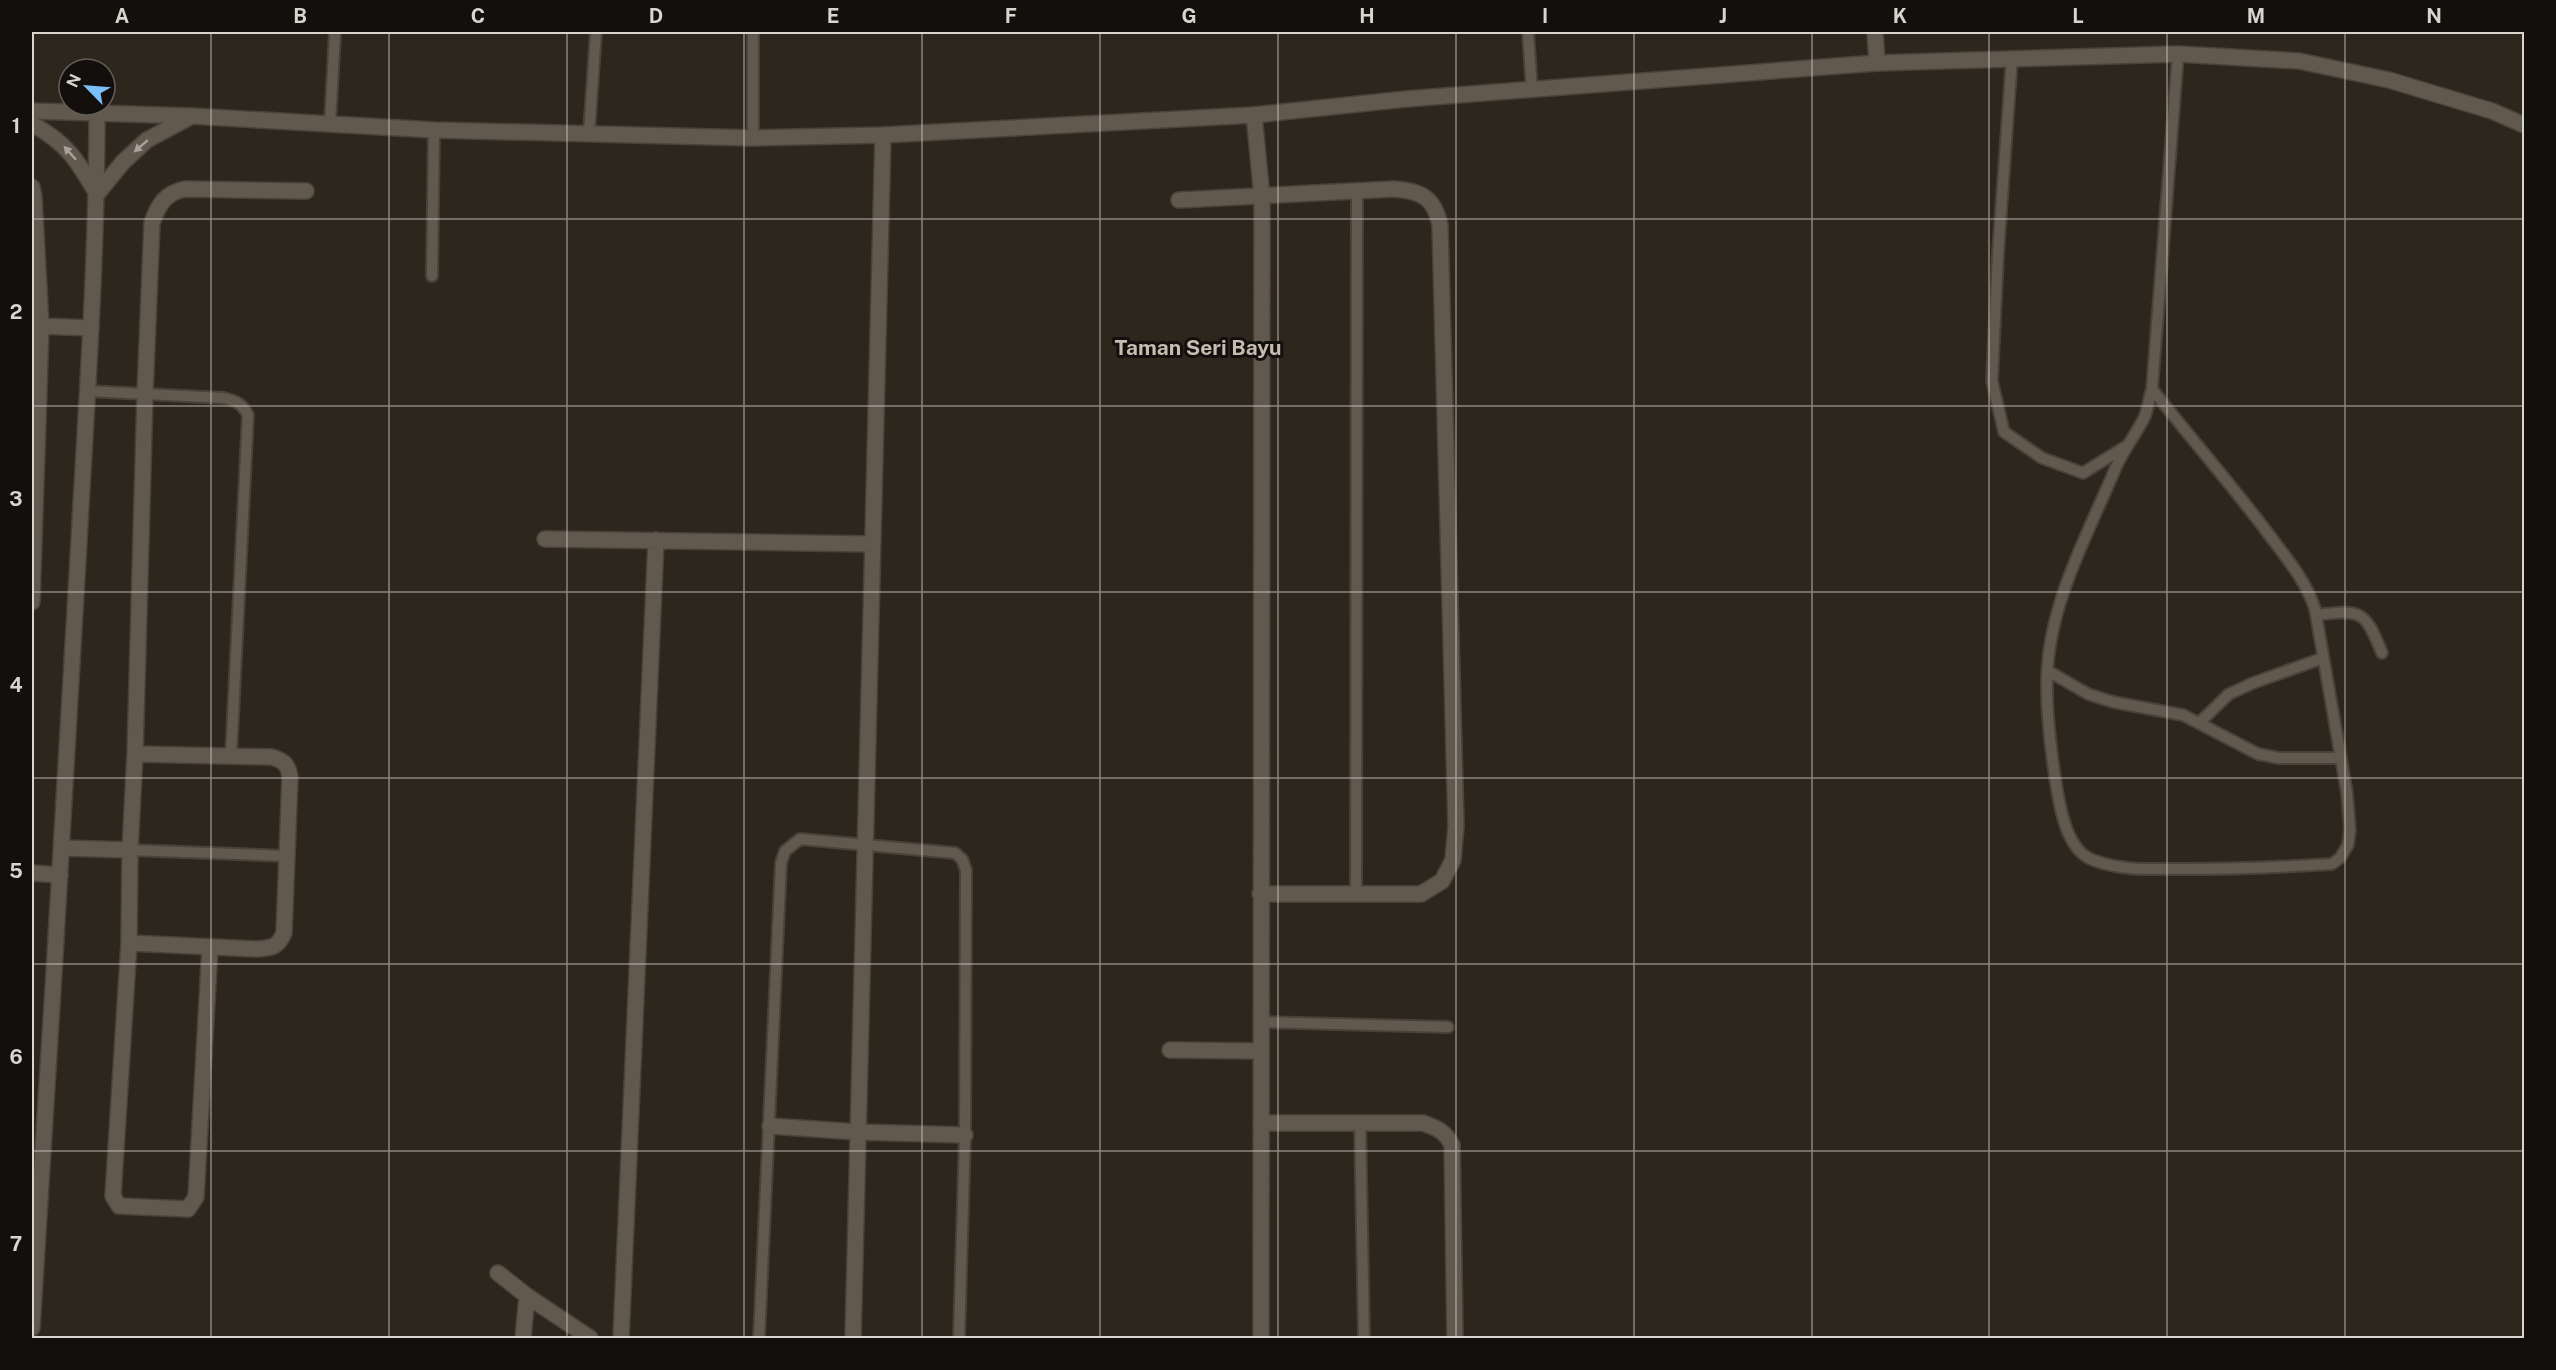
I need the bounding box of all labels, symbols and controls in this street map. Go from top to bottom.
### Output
text: A [115,4,129,28]
text: B [293,4,307,28]
text: C [471,4,485,28]
text: D [649,4,663,28]
text: E [827,4,839,28]
text: F [1005,4,1017,28]
text: G [1181,4,1197,28]
text: H [1359,4,1375,28]
text: I [1542,4,1548,28]
text: J [1719,4,1727,28]
text: K [1893,4,1907,28]
text: L [2072,4,2084,28]
text: M [2247,4,2265,28]
text: N [2426,4,2442,28]
north arrow [57,57,117,117]
text: N [63,71,85,91]
text: 1 [12,114,20,138]
one-way arrow [134,139,149,152]
one-way arrow [64,146,77,161]
text: 2 [10,300,22,324]
district label: Taman Seri Bayu [1114,335,1282,360]
text: 3 [9,487,23,511]
text: 4 [9,673,23,697]
text: 5 [9,859,23,883]
text: 6 [9,1045,23,1069]
text: 7 [10,1232,22,1256]

